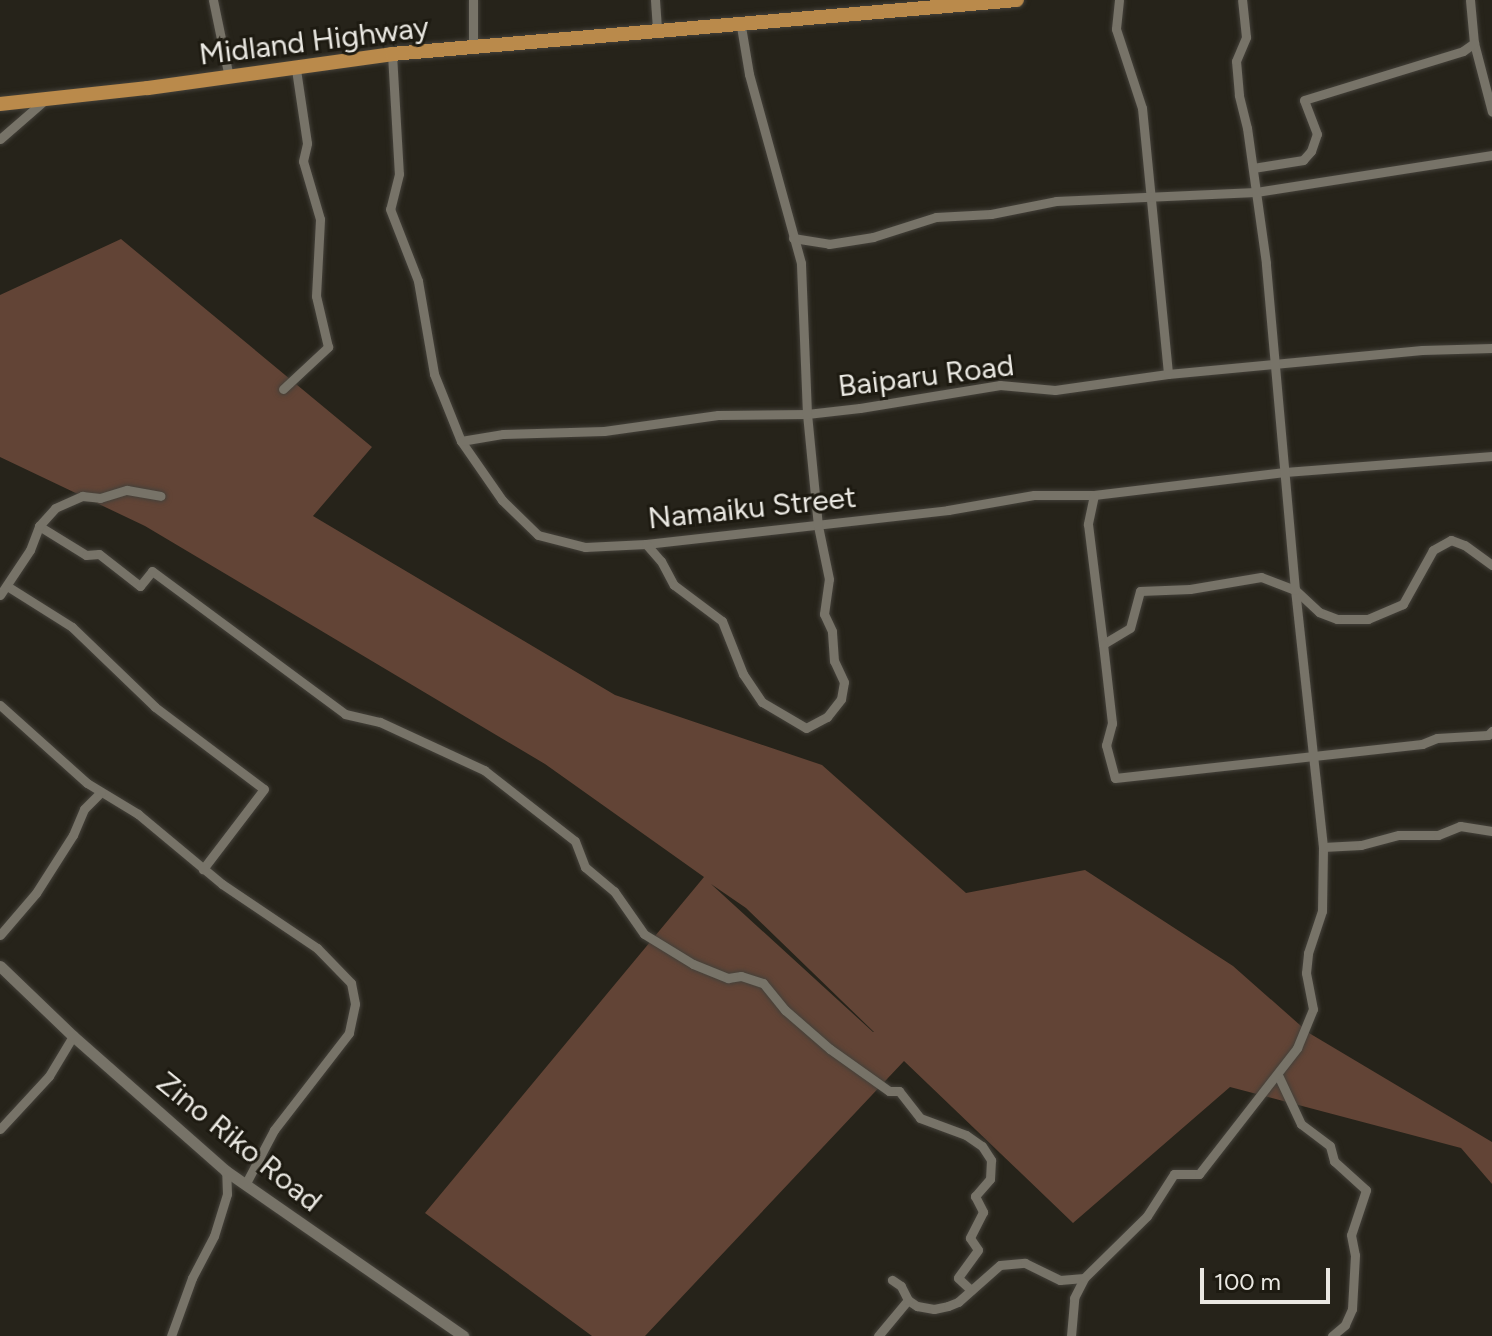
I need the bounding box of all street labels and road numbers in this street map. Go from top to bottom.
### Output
street label: Midland Highway [197,9,431,73]
street label: Baiparu Road [836,347,1016,405]
street label: Namaiku Street [646,479,858,537]
street label: Zino Riko Road [149,1065,329,1219]

